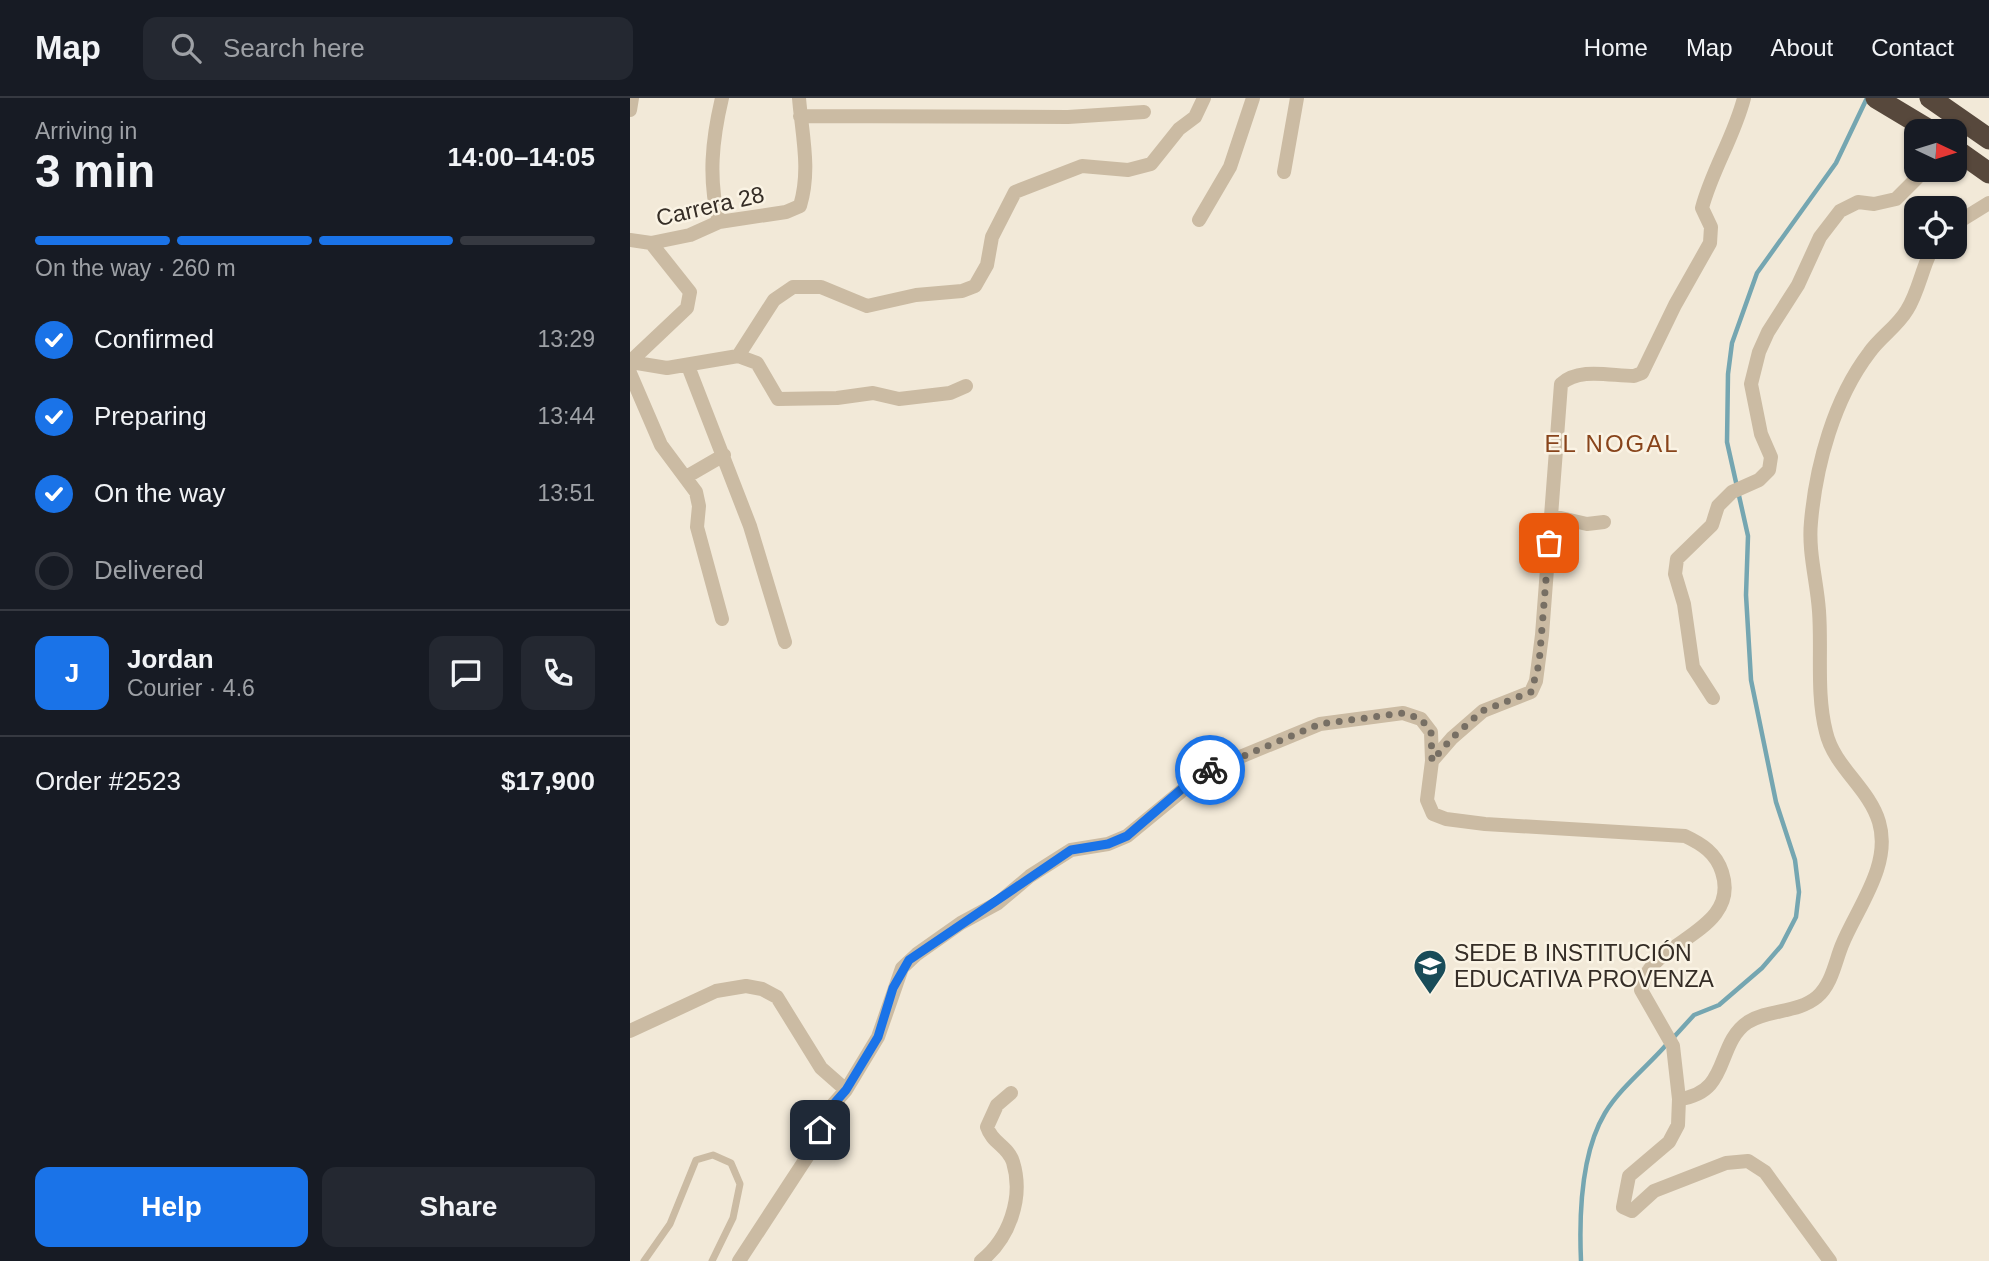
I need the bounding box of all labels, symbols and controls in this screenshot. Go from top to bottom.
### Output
search box [143,17,633,80]
text: Map [35,29,101,66]
icon: search [167,29,205,67]
text: Search here [223,33,365,63]
text: Home [1584,34,1648,61]
text: Map [1686,34,1733,61]
text: About [1771,34,1833,61]
text: Contact [1871,34,1954,61]
text: Arriving in [35,118,137,144]
north arrow [1904,119,1967,182]
map controls [1904,119,1967,259]
text: 14:00–14:05 [448,142,595,172]
text: 3 min [35,145,155,197]
street label: Carrera 28 [654,181,766,231]
button: locate [1904,196,1967,259]
text: On the way · 260 m [35,255,236,281]
icon: check [35,321,73,359]
text: Confirmed [94,324,214,354]
text: 13:29 [537,326,595,352]
icon: check [35,398,73,436]
text: Preparing [94,401,207,431]
text: 13:44 [537,403,595,429]
district label: EL NOGAL [1544,430,1680,457]
icon: check [35,475,73,513]
text: On the way [94,478,226,508]
text: 13:51 [537,480,595,506]
pin [1519,513,1579,573]
icon: bag [1530,524,1568,562]
text: Delivered [94,555,204,585]
button: chat [429,636,503,710]
button: phone [521,636,595,710]
text: Jordan [127,644,214,674]
text: J [65,658,79,688]
text: Courier · 4.6 [127,675,255,701]
courier [1175,735,1245,805]
icon: bike [1191,751,1229,789]
text: Order #2523 [35,766,181,796]
text: $17,900 [501,766,595,796]
place label: SEDE B INSTITUCIÓN EDUCATIVA PROVENZA [1454,940,1715,992]
school or university icon: SEDE B INSTITUCIÓN EDUCATIVA PROVENZA [1411,947,1449,996]
pin [790,1100,850,1160]
icon: home [801,1111,839,1149]
button: Help [35,1167,308,1247]
button: Share [322,1167,595,1247]

